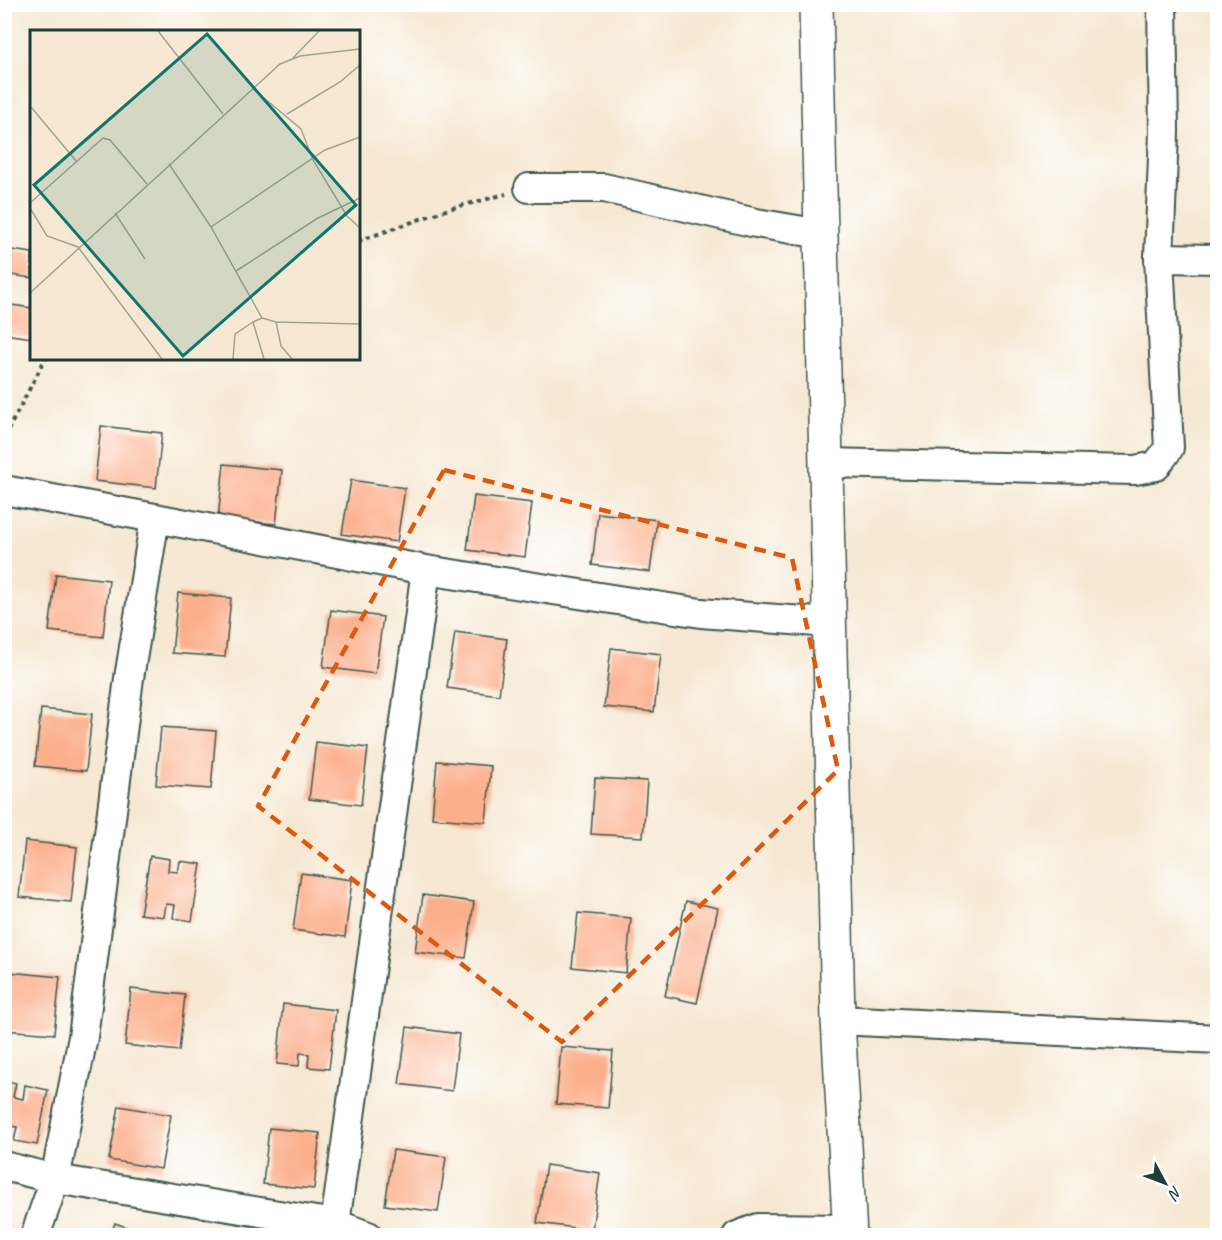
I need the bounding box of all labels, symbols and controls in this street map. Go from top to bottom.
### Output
inset map [30,30,360,360]
north arrow [1135,1153,1195,1213]
text: N [1163,1182,1186,1205]

